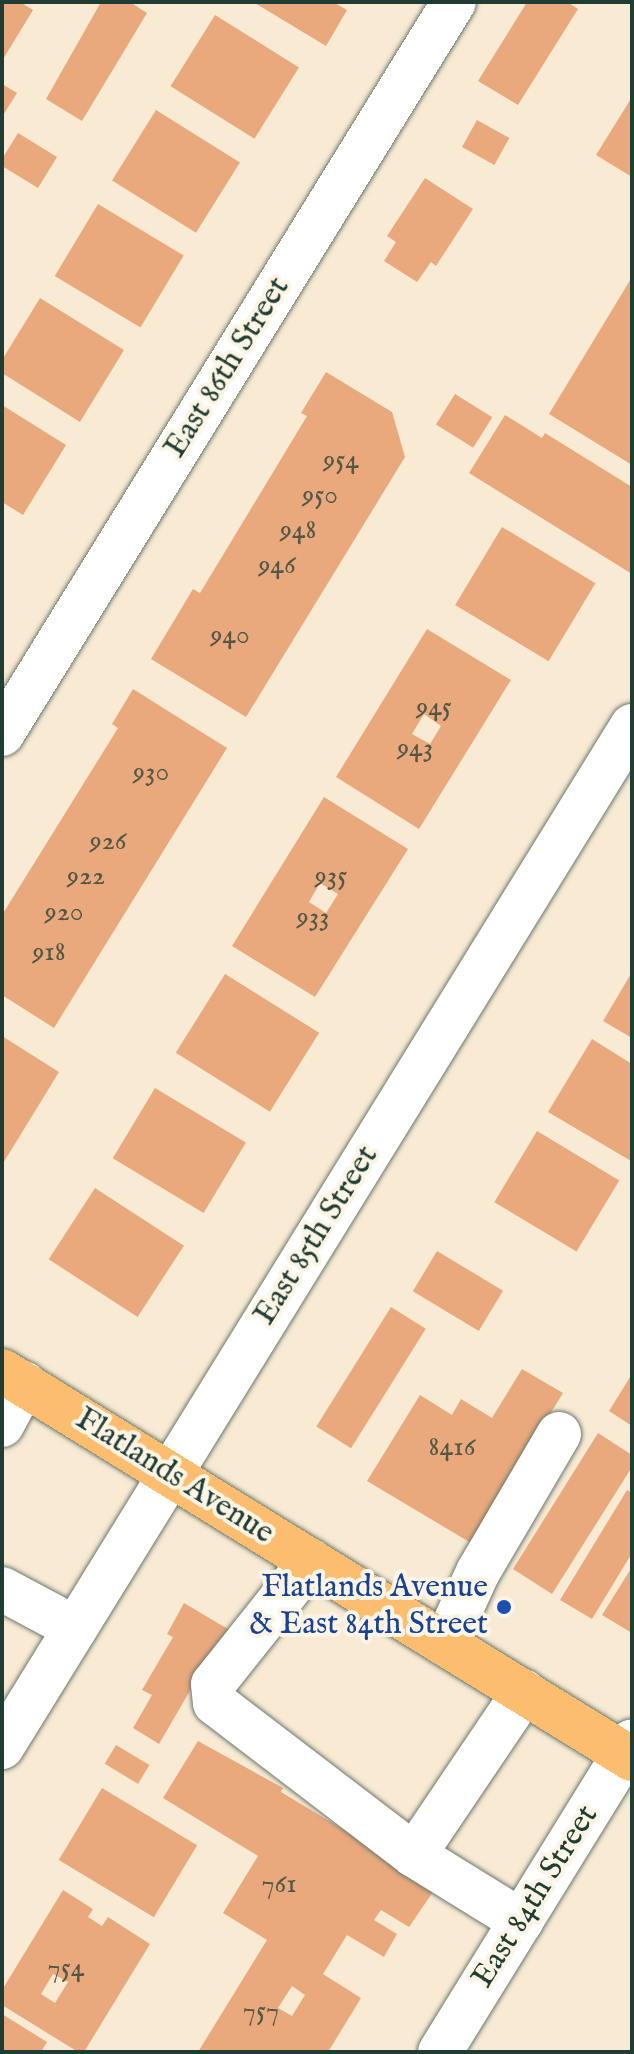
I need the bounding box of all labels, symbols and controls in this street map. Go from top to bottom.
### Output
street label: East 86th Street [157,271,299,465]
house number: 954 [323,444,359,478]
house number: 950 [302,479,338,513]
house number: 948 [280,514,316,548]
house number: 946 [258,549,296,583]
house number: 940 [210,619,250,653]
house number: 945 [416,691,452,725]
house number: 943 [397,732,433,766]
house number: 930 [133,756,169,790]
house number: 926 [89,825,127,859]
house number: 922 [67,860,105,894]
house number: 935 [315,860,347,894]
house number: 920 [44,896,84,930]
house number: 933 [296,901,330,935]
house number: 918 [32,936,66,970]
street label: East 85th Street [247,1139,387,1333]
street label: Flatlands Avenue [68,1401,280,1553]
house number: 8416 [429,1431,475,1465]
place label: Flatlands Avenue & East 84th Street [249,1570,488,1645]
marker: Flatlands Avenue & East 84th Street [495,1598,513,1616]
street label: East 84th Street [465,1799,607,1995]
house number: 761 [261,1868,297,1902]
house number: 754 [48,1952,84,1986]
house number: 757 [243,1995,279,2029]

